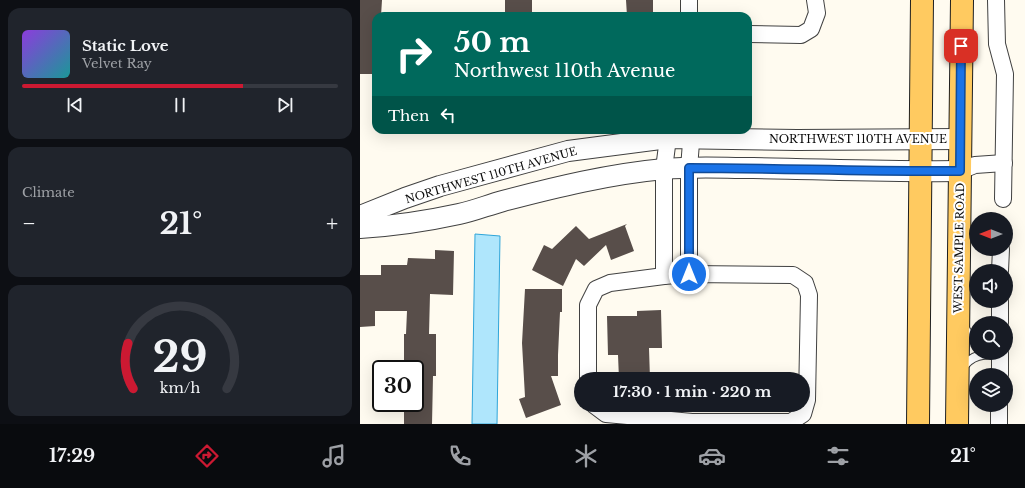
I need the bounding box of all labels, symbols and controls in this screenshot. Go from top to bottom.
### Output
text: 50 m [454,25,530,60]
icon: right [388,28,440,80]
pin [944,29,978,63]
icon: arrive [950,35,972,57]
text: Static Love [82,36,168,55]
text: Velvet Ray [82,55,152,72]
text: Northwest 110th Avenue [454,60,675,82]
icon: previous [64,94,86,116]
icon: pause [169,94,191,116]
icon: next [274,94,296,116]
icon: left [437,104,459,126]
text: Then [388,106,429,125]
street label: NORTHWEST 110TH AVENUE [769,132,947,146]
street label: NORTHWEST 110TH AVENUE [403,144,579,206]
street label: WEST SAMPLE ROAD [951,182,967,314]
text: Climate [22,184,75,201]
text: 21° [160,205,202,242]
text: − [22,210,36,237]
text: + [326,210,338,237]
north arrow [969,212,1013,256]
map controls [969,212,1013,412]
position arrow [668,253,710,295]
button: sound [969,264,1013,308]
button: search [969,316,1013,360]
text: 29 [152,331,208,382]
speed limit sign: 30 [372,360,424,412]
button: layers [969,368,1013,412]
text: km/h [160,378,200,396]
text: 17:30 · 1 min · 220 m [613,382,771,401]
icon: directions [193,442,221,470]
icon: music [320,442,348,470]
icon: phone [446,442,474,470]
icon: climate [572,442,600,470]
icon: car [698,442,726,470]
icon: filters [824,442,852,470]
text: 17:29 [49,445,95,467]
text: 21° [950,445,976,467]

